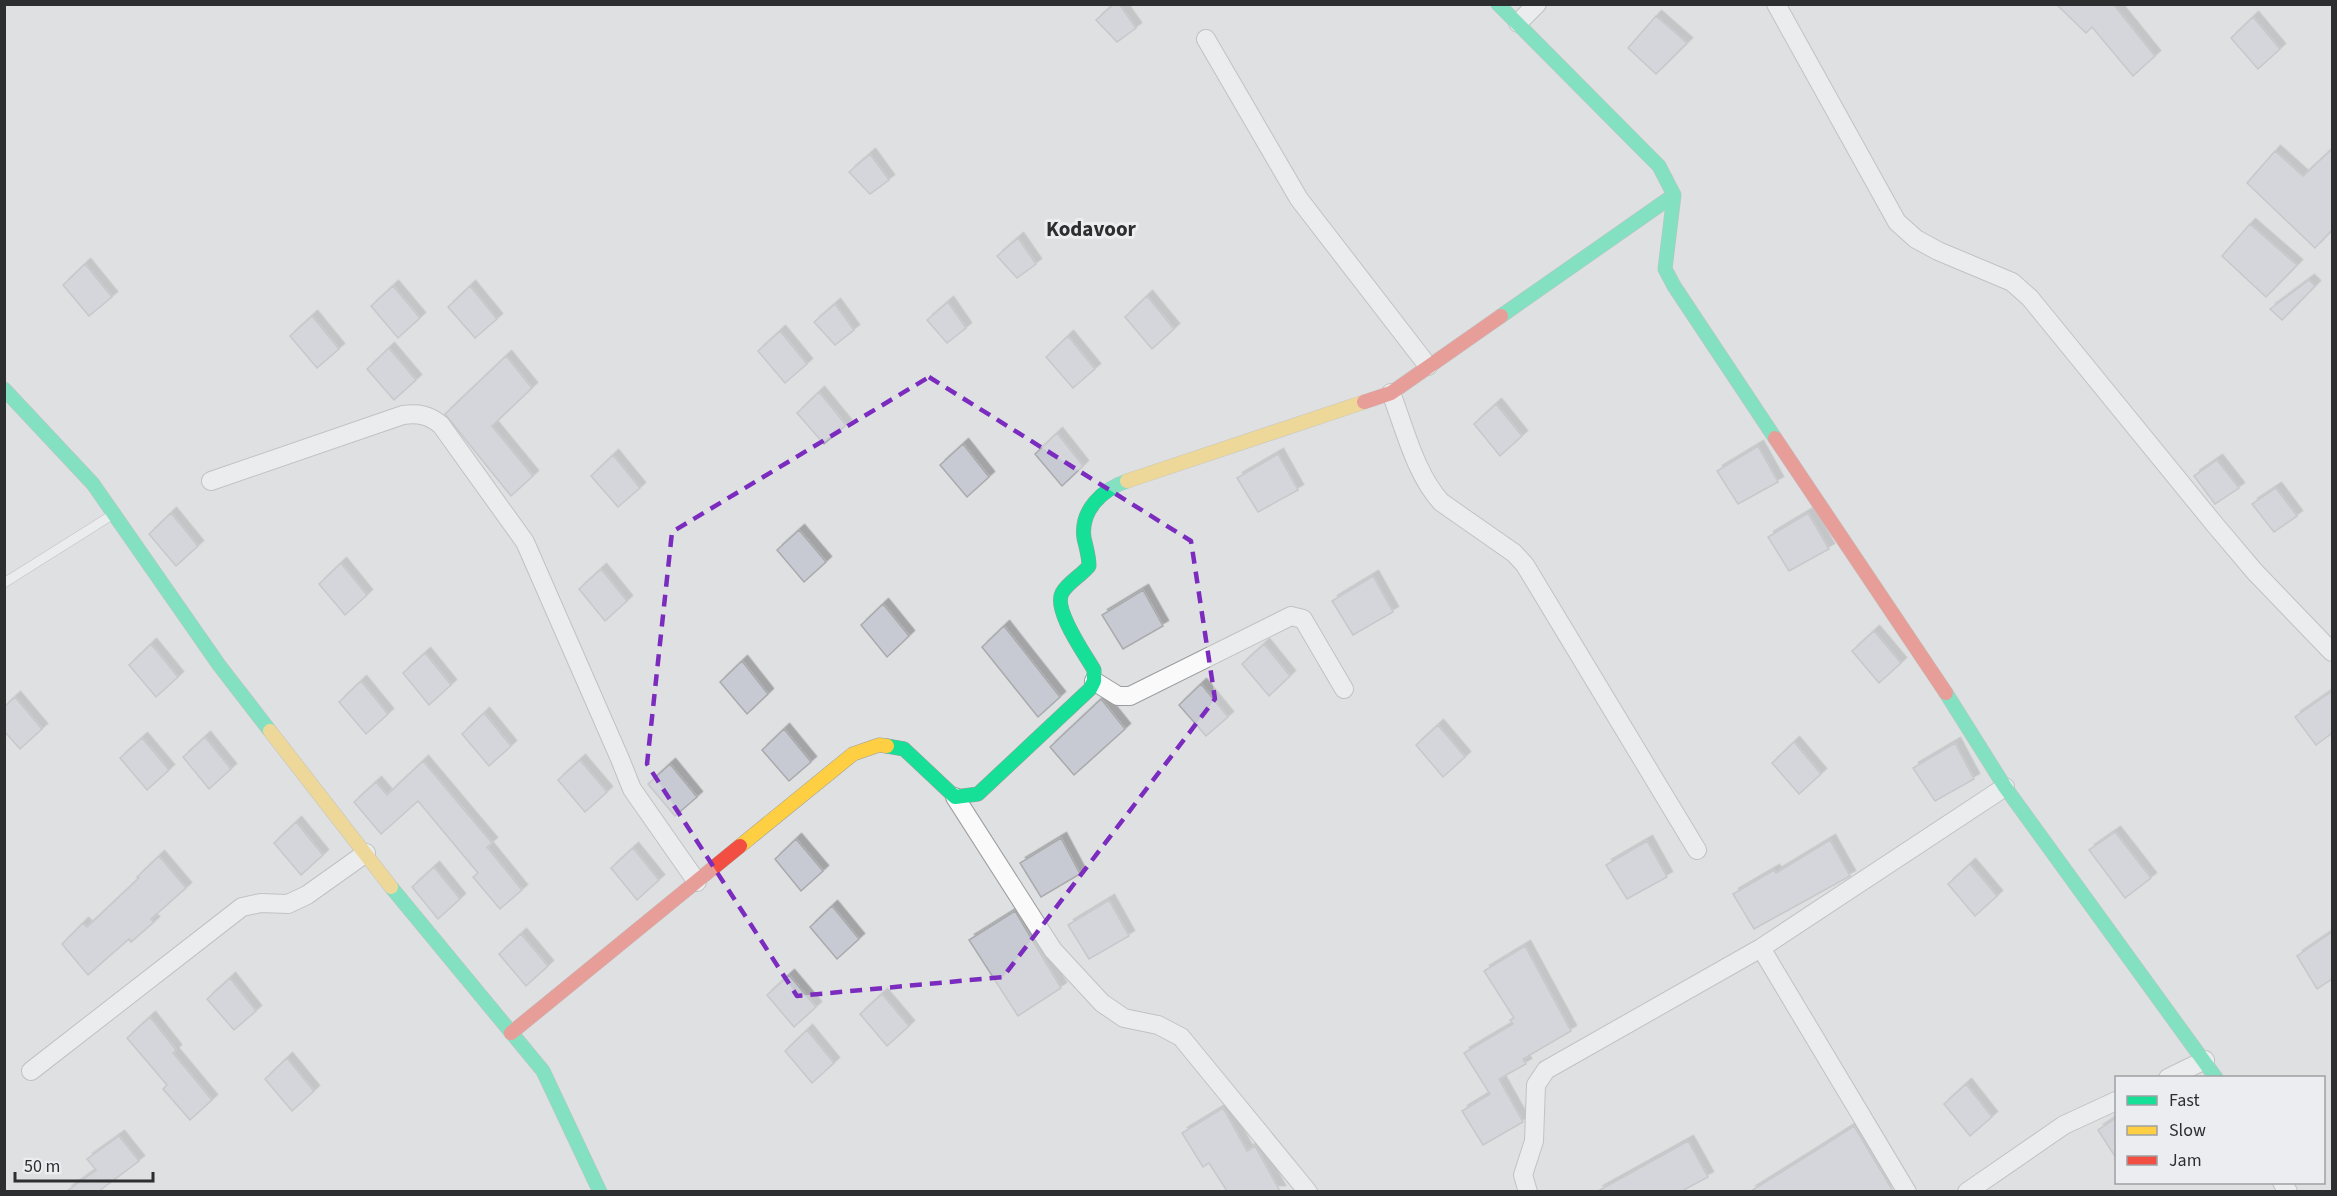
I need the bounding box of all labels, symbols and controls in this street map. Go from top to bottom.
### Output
district label: Kodavoor [1046,214,1137,244]
legend [2115,1076,2325,1184]
text: Fast [2169,1088,2200,1113]
text: Slow [2169,1118,2206,1143]
scale bar [15,1145,153,1183]
text: Jam [2169,1148,2202,1173]
text: 50 m [24,1154,60,1179]

